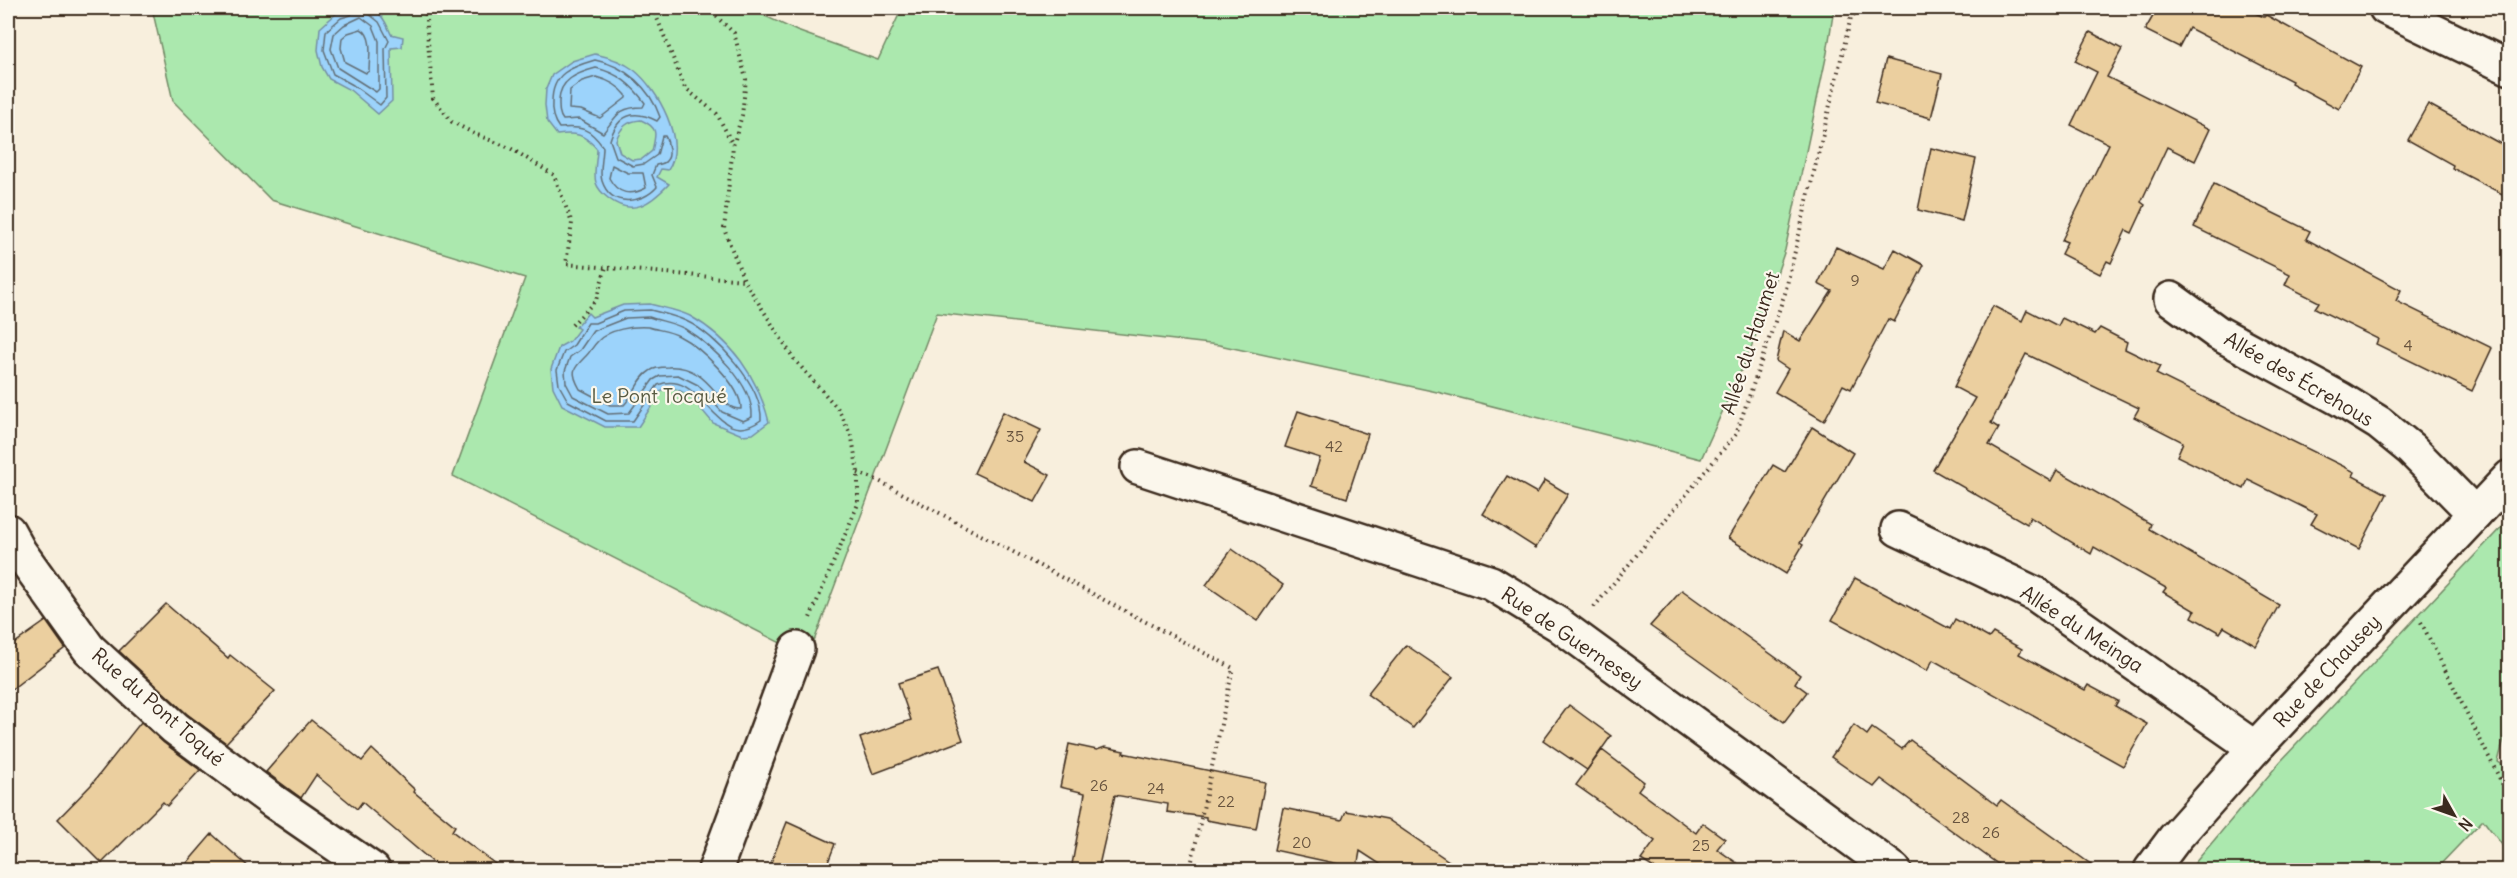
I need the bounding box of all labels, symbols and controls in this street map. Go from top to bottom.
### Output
street label: Allée du Haumet [1715,268,1784,417]
house number: 9 [1850,270,1860,290]
street label: Allée des Écrehous [2220,326,2378,431]
house number: 4 [2403,335,2413,355]
park label: Le Pont Tocqué [591,383,727,408]
house number: 35 [1006,426,1024,446]
house number: 42 [1325,436,1343,456]
street label: Allée du Meinga [2016,579,2149,678]
street label: Rue de Guernesey [1497,581,1648,694]
street label: Rue de Chausey [2268,609,2386,733]
street label: Rue du Pont Toqué [87,642,230,771]
house number: 26 [1090,775,1108,795]
house number: 24 [1147,778,1165,798]
north arrow [2424,785,2484,845]
house number: 22 [1217,791,1235,811]
house number: 28 [1952,807,1970,827]
text: N [2454,814,2477,835]
house number: 26 [1982,822,2000,842]
house number: 20 [1292,832,1312,852]
house number: 25 [1692,835,1710,855]

